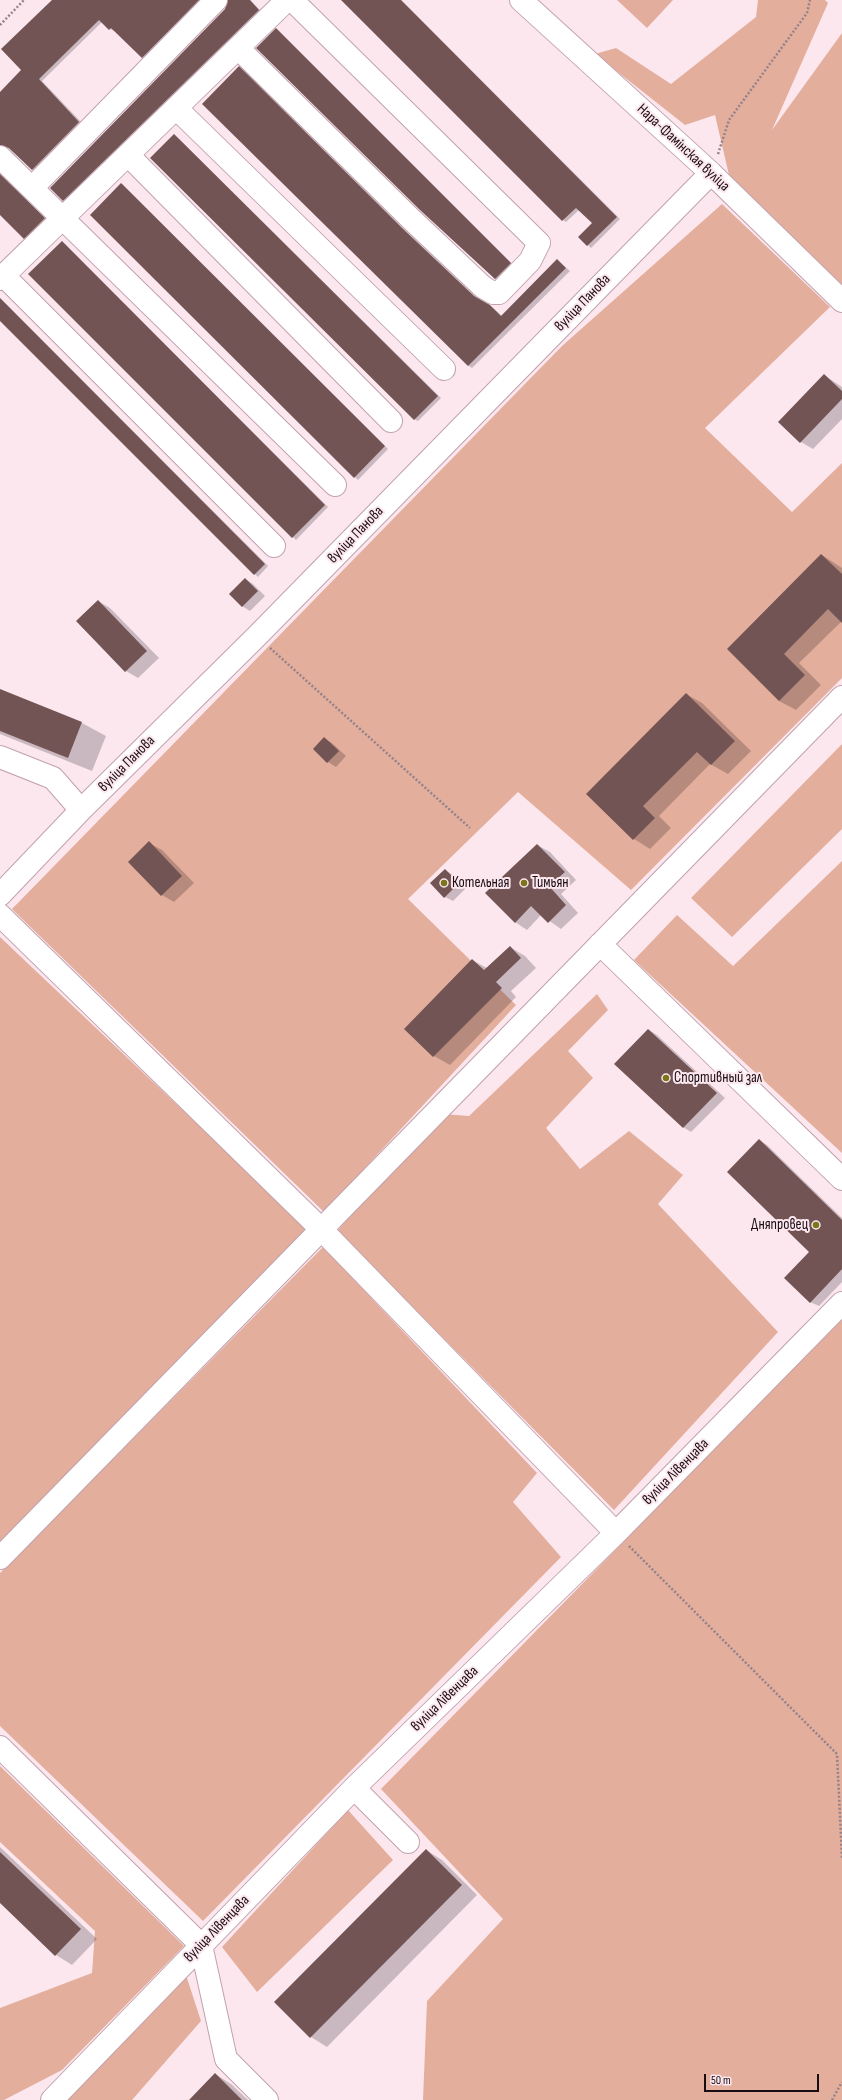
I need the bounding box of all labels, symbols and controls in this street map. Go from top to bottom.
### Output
street label: Нара-Фамінская вуліца [633,100,733,196]
street label: вуліца Панова [551,271,615,335]
street label: вуліца Панова [324,503,388,567]
street label: вуліца Панова [95,732,159,796]
place label: Котельная [452,874,509,892]
place label: Тимьян [532,874,569,892]
marker: Котельная [439,878,449,888]
marker: Тимьян [519,878,529,888]
place label: Спортивный зал [674,1069,762,1087]
marker: Спортивный зал [661,1073,671,1083]
place label: Дняпровец [751,1216,808,1234]
marker: Дняпровец [811,1220,821,1230]
street label: вуліца Лівенцава [639,1435,713,1509]
street label: вуліца Лівенцава [408,1663,482,1735]
street label: вуліца Лівенцава [181,1892,253,1966]
scale bar [706,2066,821,2092]
text: 50 m [711,2073,731,2088]

